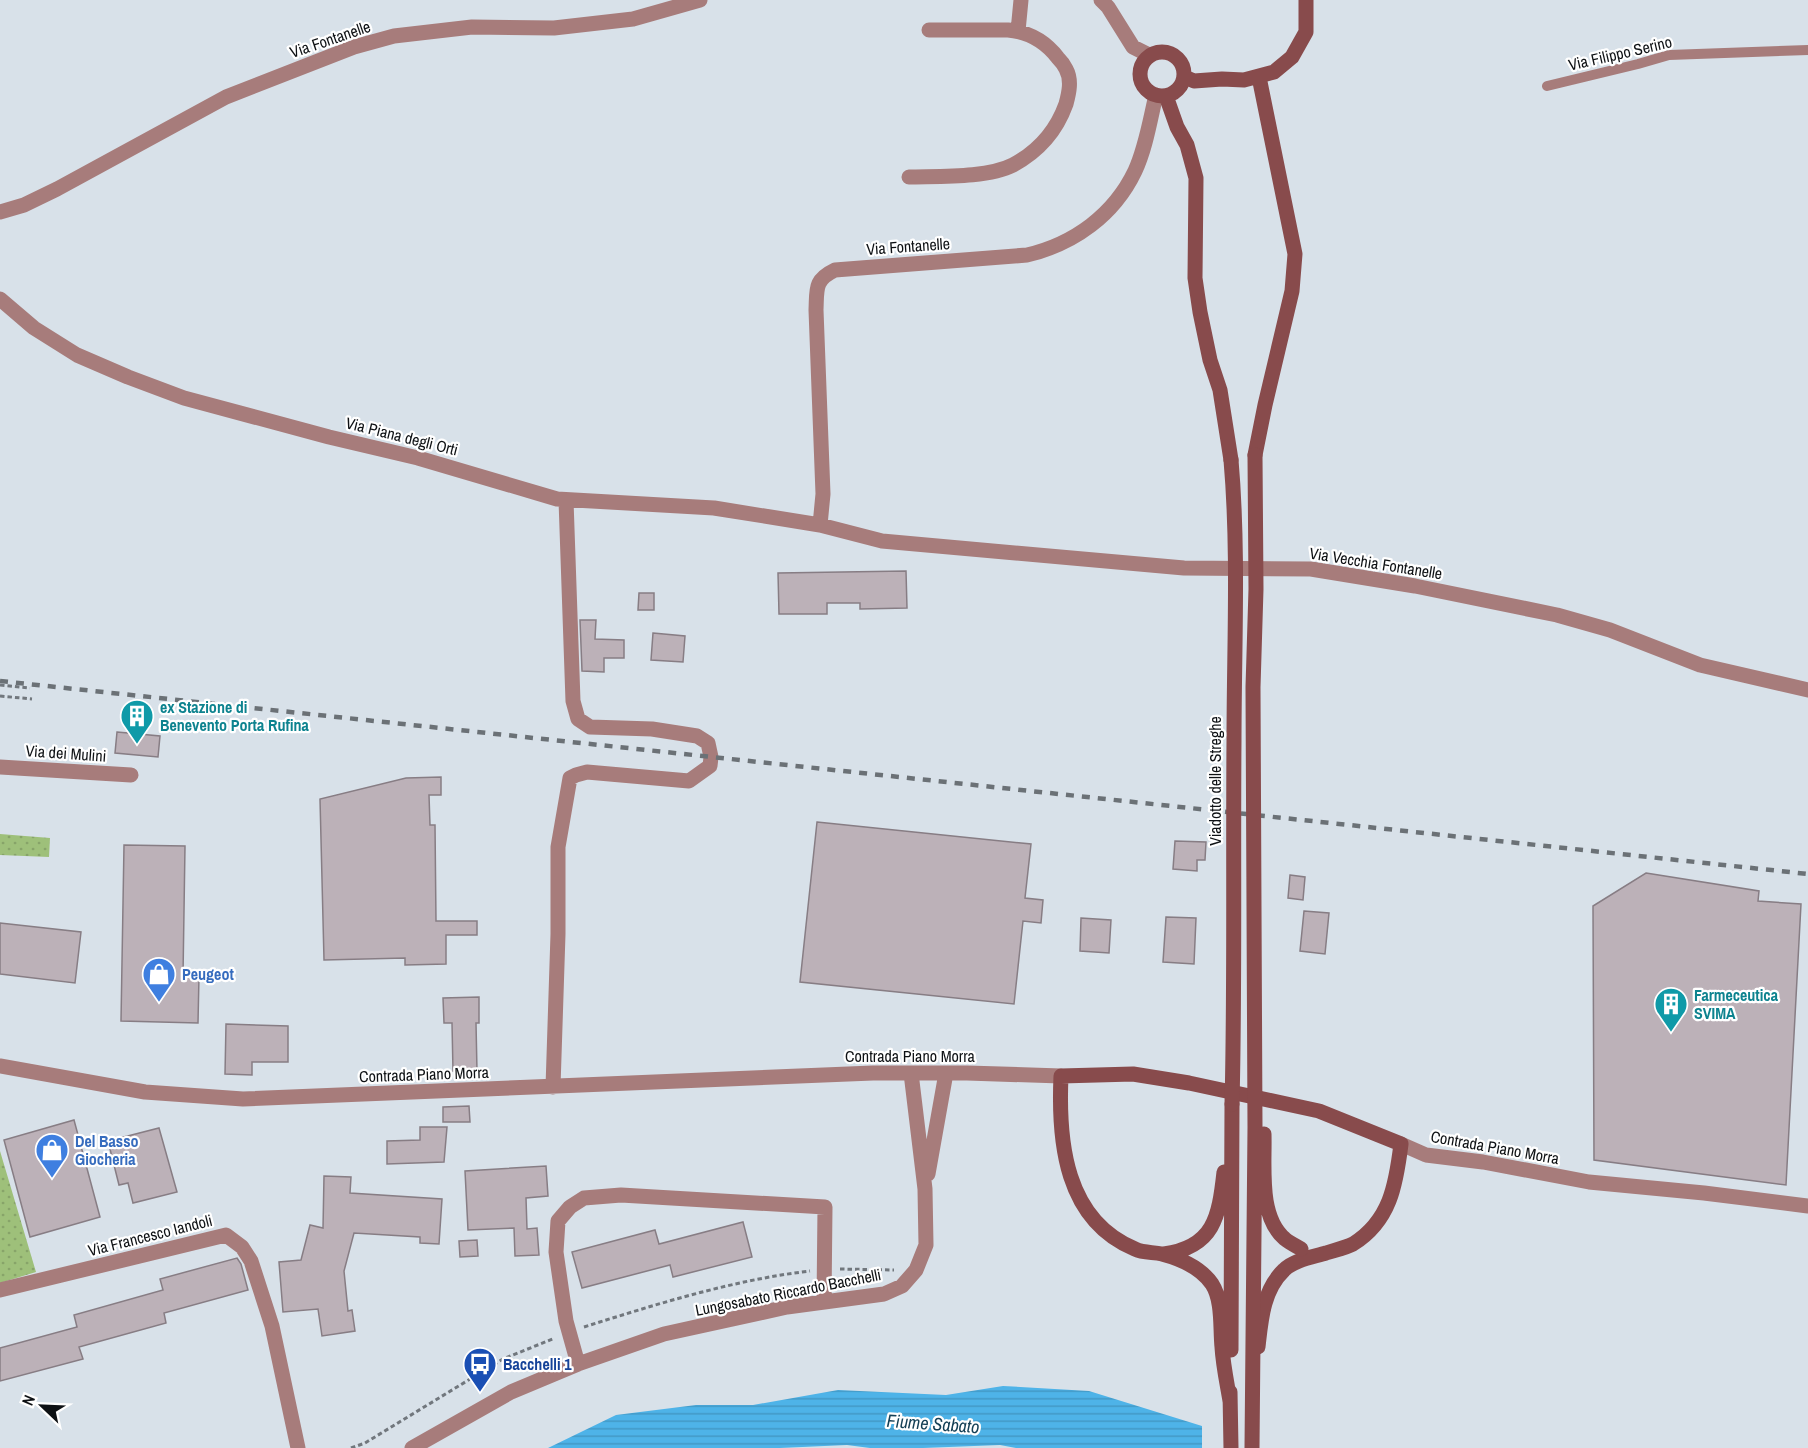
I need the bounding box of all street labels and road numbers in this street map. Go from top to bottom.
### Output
street label: Via Fontanelle [287,15,373,63]
street label: Via Filippo Serino [1566,30,1674,76]
street label: Via Fontanelle [865,232,951,260]
street label: Via Piana degli Orti [344,411,460,461]
street label: Via Vecchia Fontanelle [1308,542,1444,584]
street label: Viadotto delle Streghe [1204,716,1226,846]
street label: Via dei Mulini [25,739,107,767]
street label: Contrada Piano Morra [845,1045,976,1067]
street label: Contrada Piano Morra [359,1061,490,1087]
street label: Contrada Piano Morra [1429,1125,1562,1169]
street label: Via Francesco Iandoli [86,1209,214,1261]
street label: Lungosabato Riccardo Bacchelli [693,1263,883,1321]

